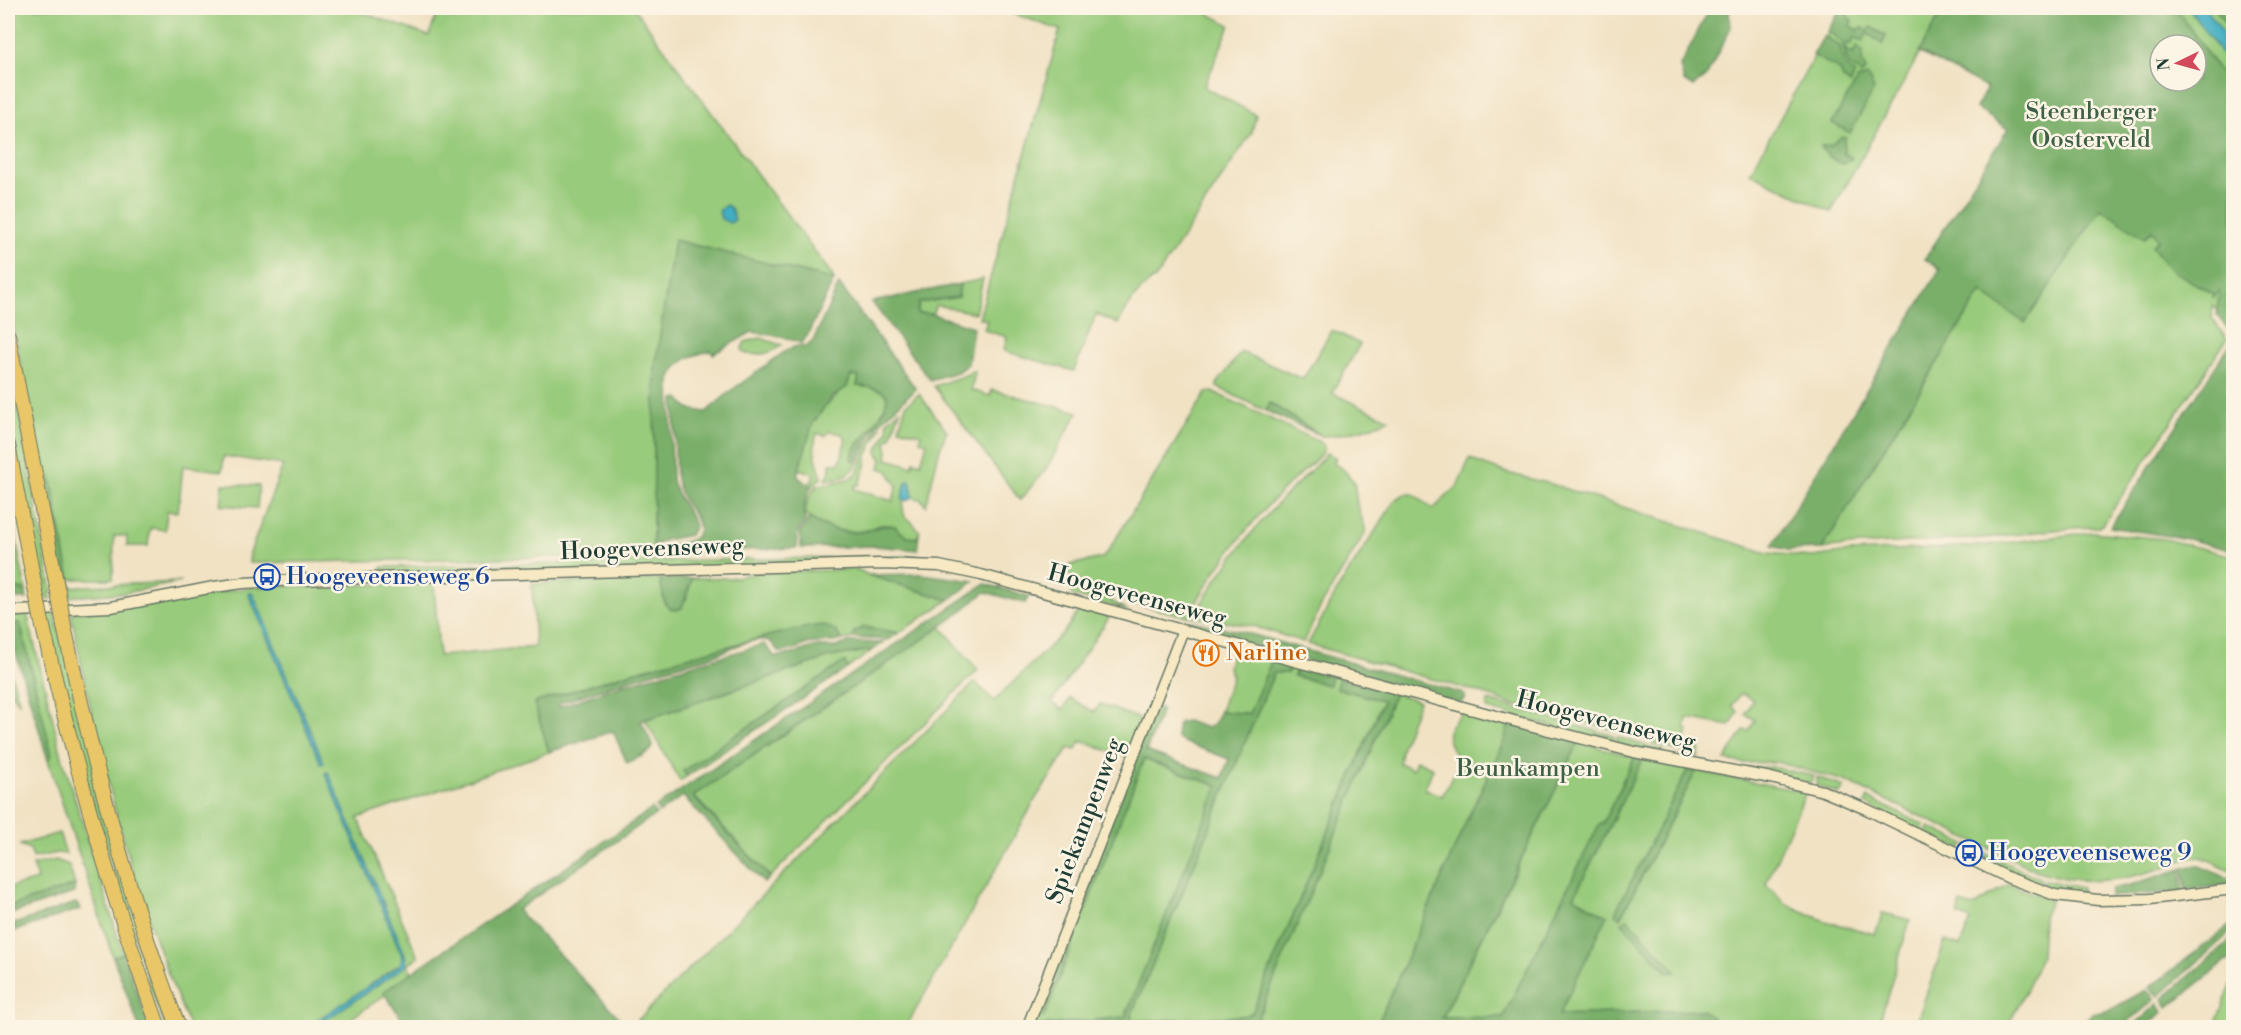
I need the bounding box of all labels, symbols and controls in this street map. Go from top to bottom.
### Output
north arrow [2148,33,2208,93]
text: N [2154,57,2175,71]
park label: Steenberger Oosterveld [2025,97,2157,155]
street label: Hoogeveenseweg [560,531,745,567]
street label: Hoogeveenseweg [1044,558,1230,634]
bus stop icon: Hoogeveenseweg 6 [252,562,282,592]
place label: Hoogeveenseweg 6 [286,562,490,592]
restaurant icon: Narline [1191,638,1221,668]
place label: Narline [1226,638,1307,668]
street label: Hoogeveenseweg [1513,684,1699,758]
street label: Spiekampenweg [1040,733,1131,908]
park label: Beunkampen [1455,754,1600,784]
bus stop icon: Hoogeveenseweg 9 [1954,838,1984,868]
place label: Hoogeveenseweg 9 [1988,838,2192,868]

